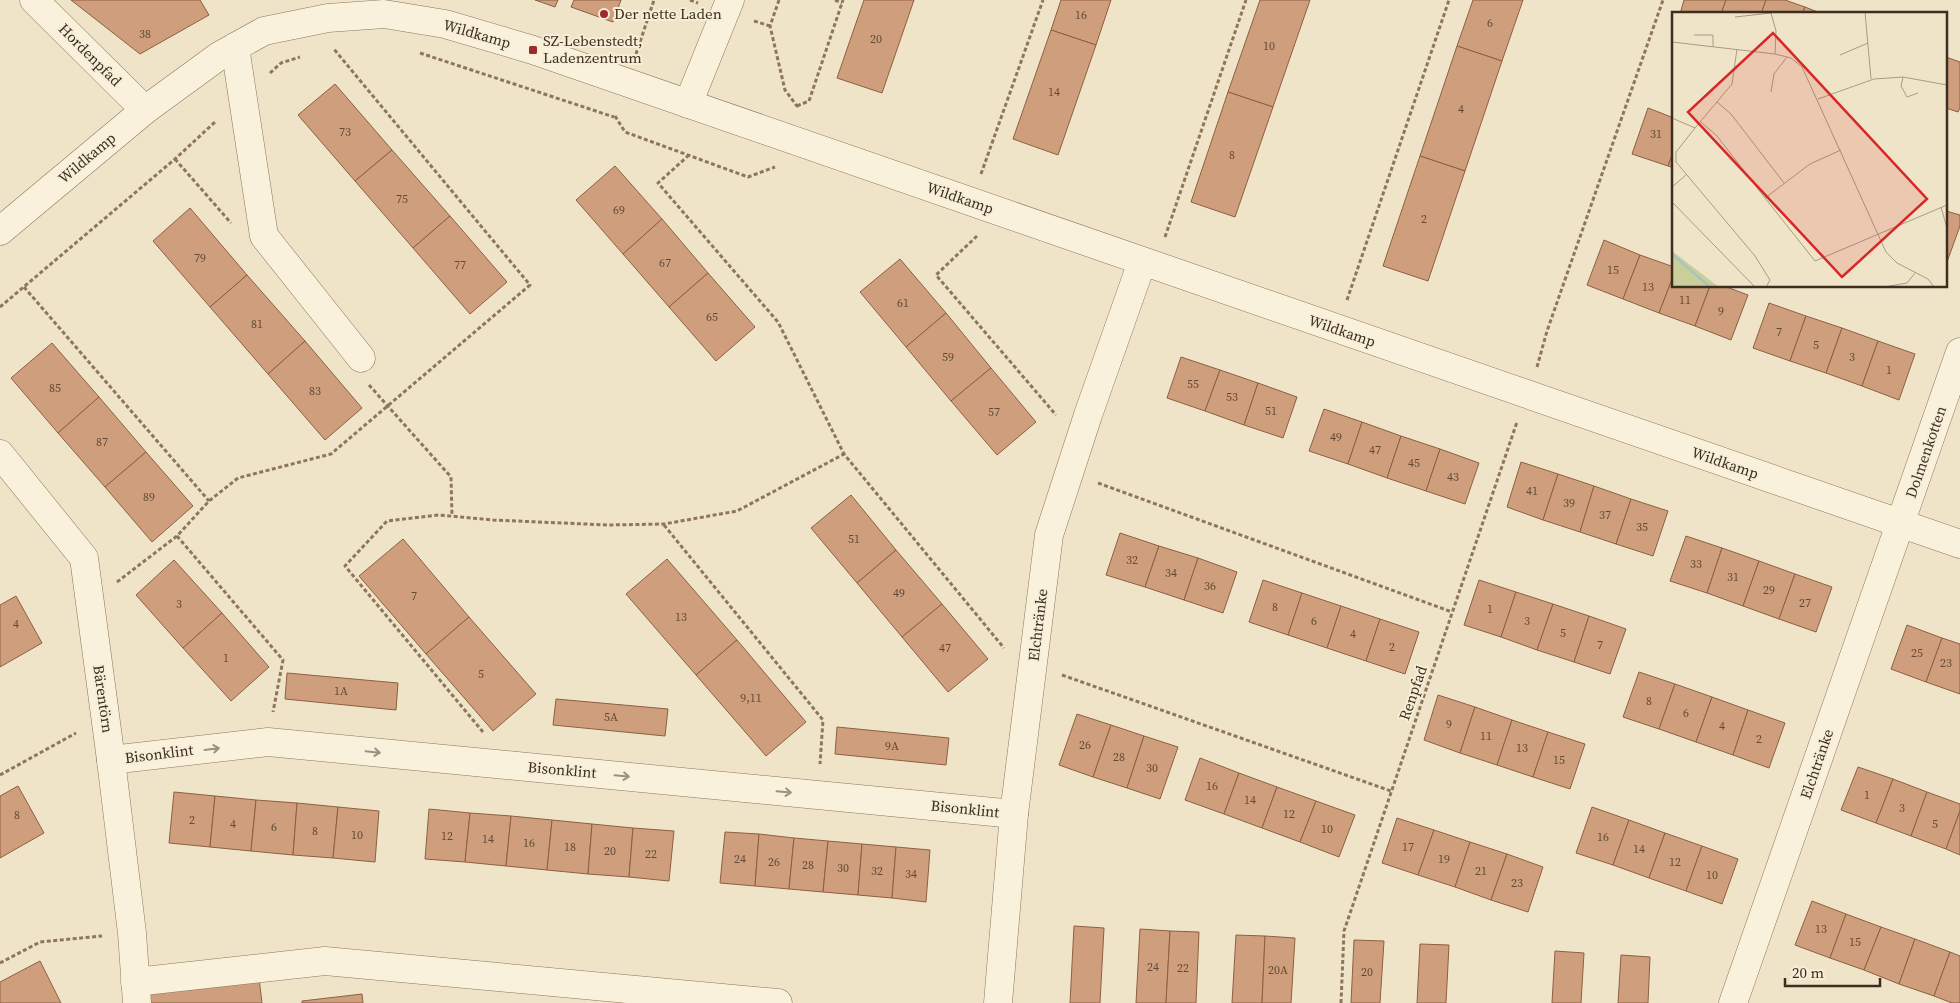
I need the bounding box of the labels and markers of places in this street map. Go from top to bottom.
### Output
place label: Der nette Laden [614,3,722,24]
marker: Der nette Laden [598,8,610,20]
place label: SZ-Lebenstedt, Ladenzentrum [543,30,642,68]
marker: SZ-Lebenstedt, Ladenzentrum [527,44,539,56]

